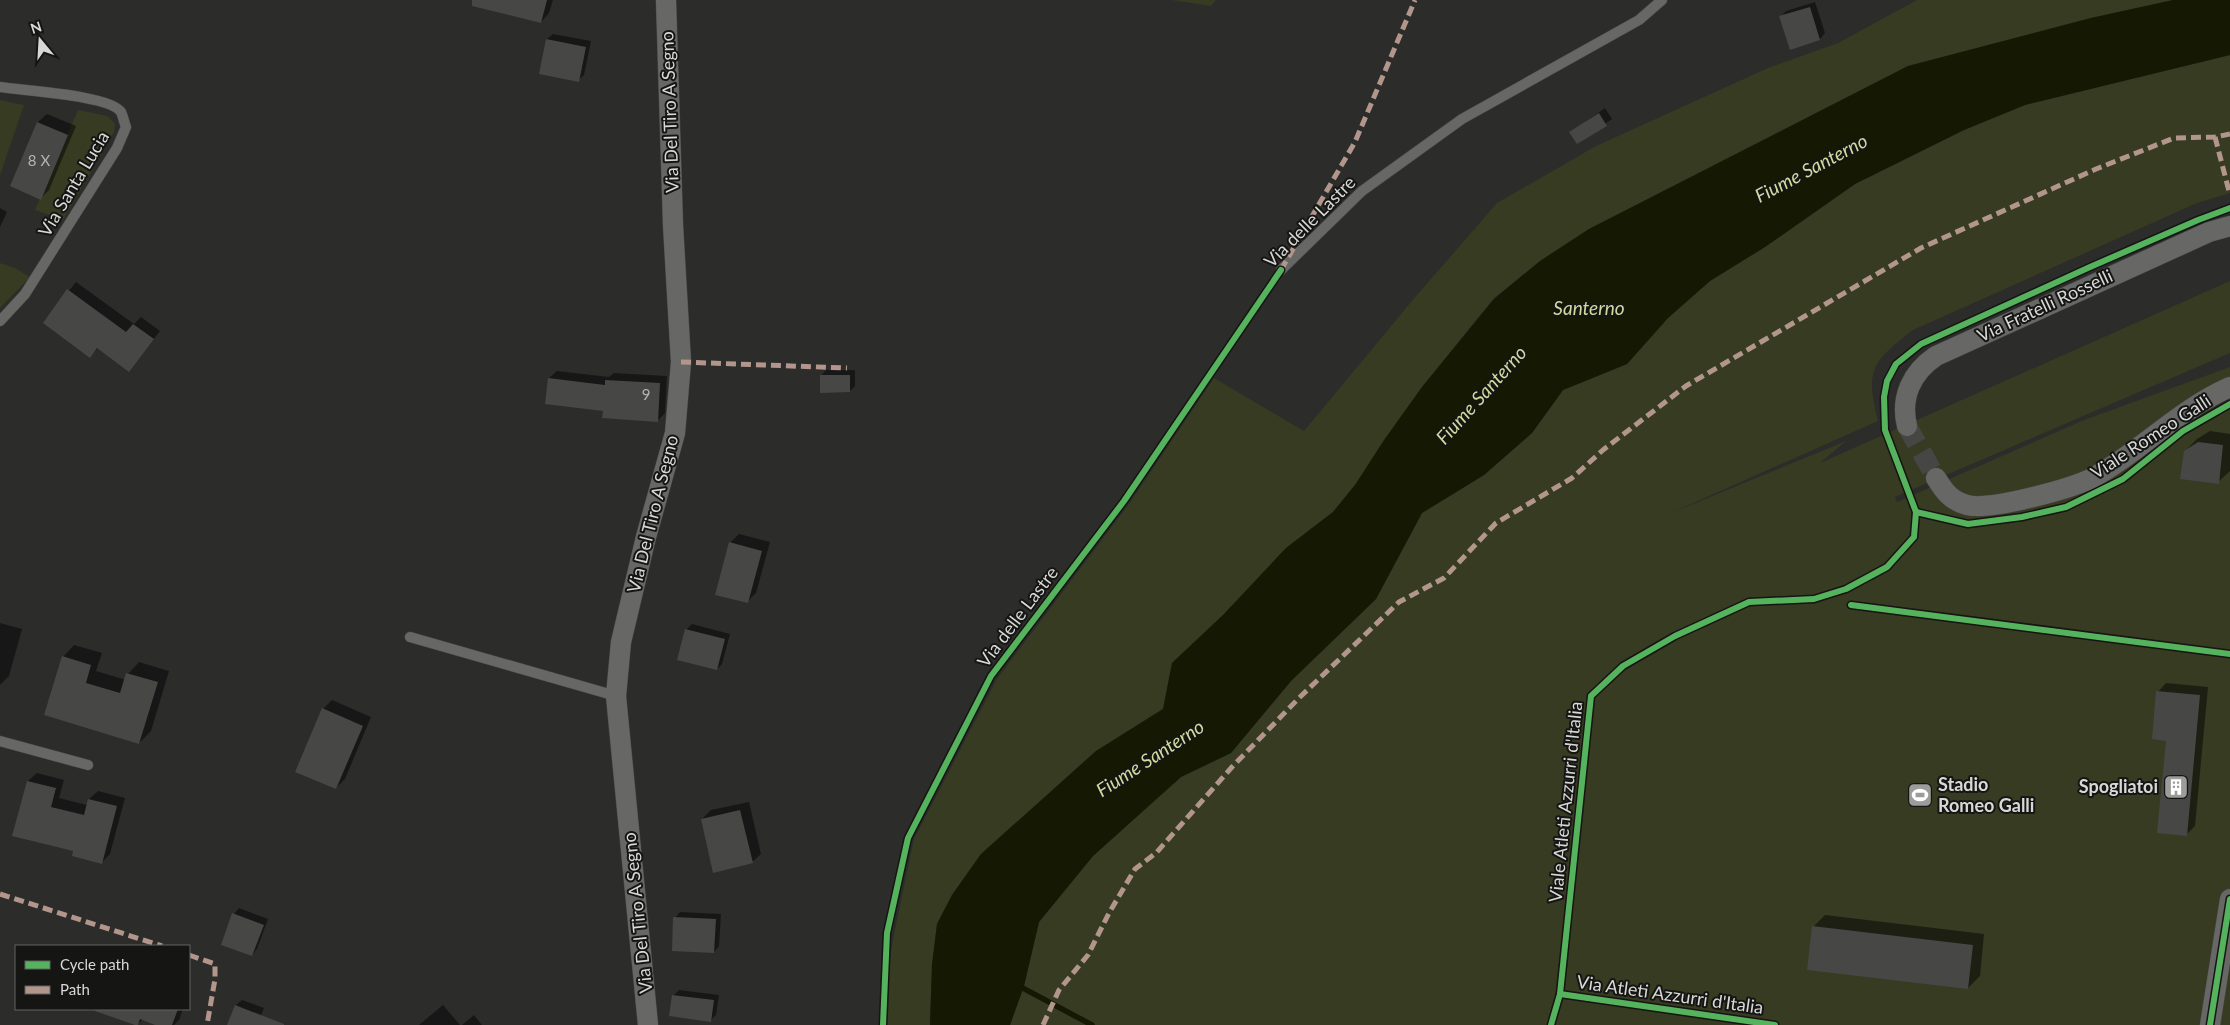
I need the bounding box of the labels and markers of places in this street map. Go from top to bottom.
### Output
place label: Stadio Romeo Galli [1938,773,2034,816]
building icon: Spogliatoi [2163,774,2189,800]
place label: Spogliatoi [2079,775,2158,797]
sports icon: Stadio Romeo Galli [1907,782,1933,808]

